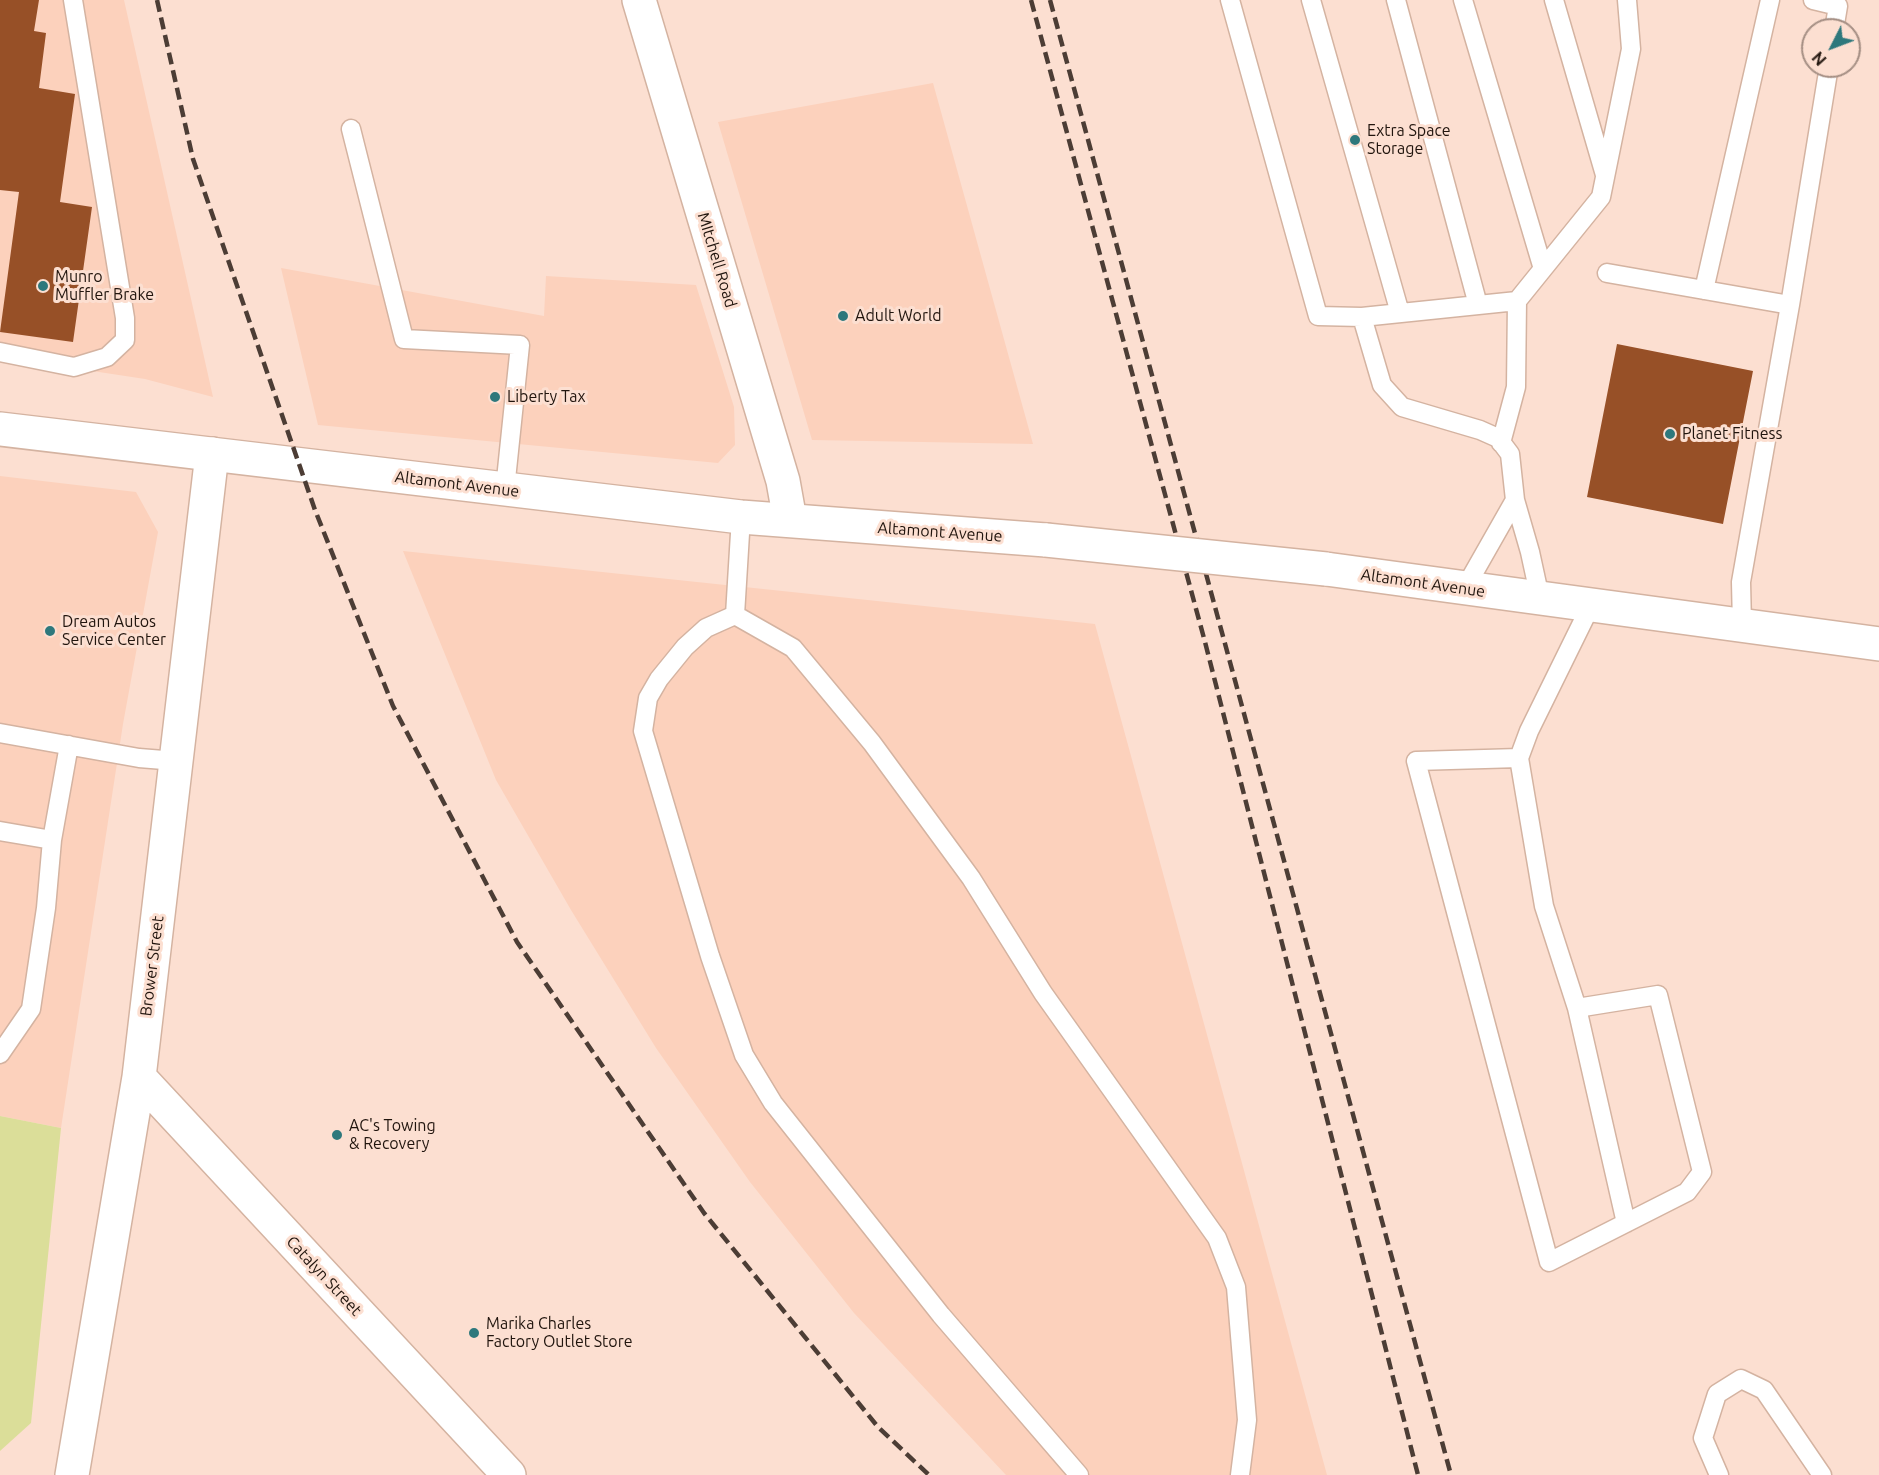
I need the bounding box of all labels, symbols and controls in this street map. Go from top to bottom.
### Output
north arrow [1801,18,1861,78]
text: N [1808,48,1830,69]
place label: Extra Space Storage [1367,121,1451,159]
marker: Extra Space Storage [1348,133,1362,147]
street label: MItchell Road [693,210,741,310]
place label: Munro Muffler Brake [55,267,154,305]
marker: Munro Muffler Brake [36,279,50,293]
place label: Adult World [855,306,942,326]
marker: Adult World [836,309,850,323]
place label: Liberty Tax [507,387,586,407]
marker: Liberty Tax [488,390,502,404]
place label: Planet Fitness [1682,424,1782,444]
marker: Planet Fitness [1663,427,1677,441]
street label: Altamont Avenue [394,467,520,501]
street label: Altamont Avenue [877,518,1003,546]
street label: Altamont Avenue [1360,565,1486,601]
place label: Dream Autos Service Center [62,612,166,650]
marker: Dream Autos Service Center [43,624,57,638]
street label: Brower Street [136,915,168,1017]
place label: AC's Towing & Recovery [349,1116,436,1154]
marker: AC's Towing & Recovery [330,1128,344,1142]
street label: Catalyn Street [282,1232,366,1320]
place label: Marika Charles Factory Outlet Store [486,1314,633,1352]
marker: Marika Charles Factory Outlet Store [467,1326,481,1340]

